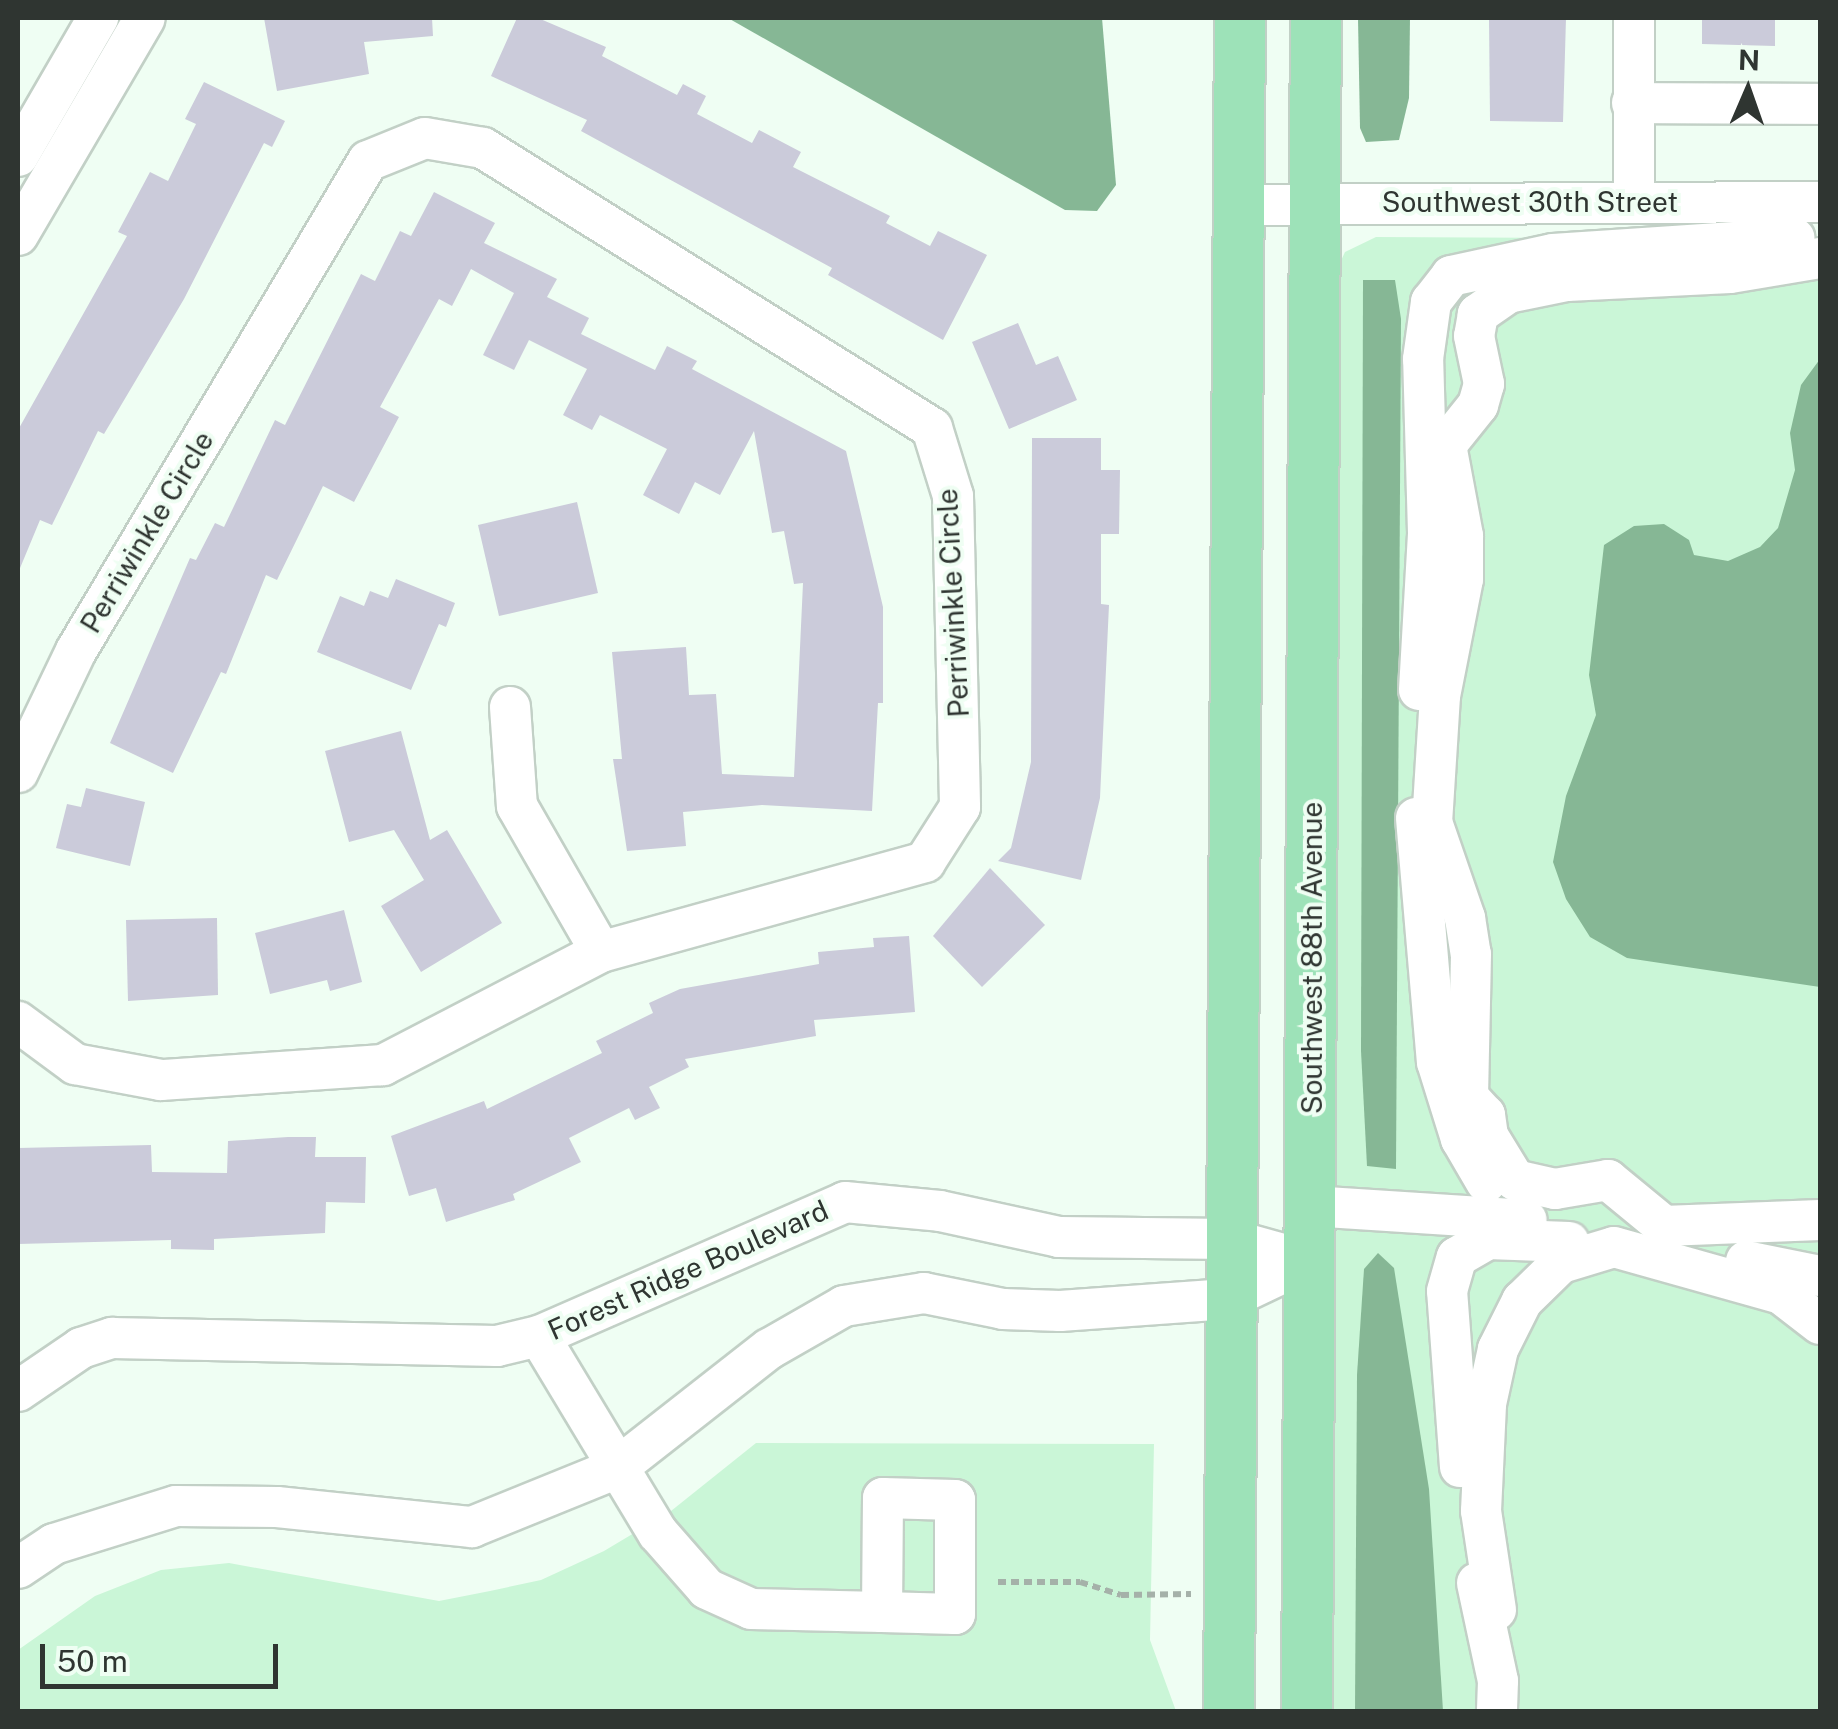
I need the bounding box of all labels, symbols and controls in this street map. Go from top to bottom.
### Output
north arrow [1698,40,1798,140]
text: N [1738,43,1761,76]
street label: Southwest 30th Street [1382,185,1678,219]
street label: Perriwinkle Circle [74,425,220,639]
street label: Perriwinkle Circle [930,488,976,718]
street label: Southwest 88th Avenue [1295,802,1329,1114]
street label: Forest Ridge Boulevard [543,1193,833,1347]
scale bar [45,1624,282,1686]
text: 50 m [57,1643,128,1679]

